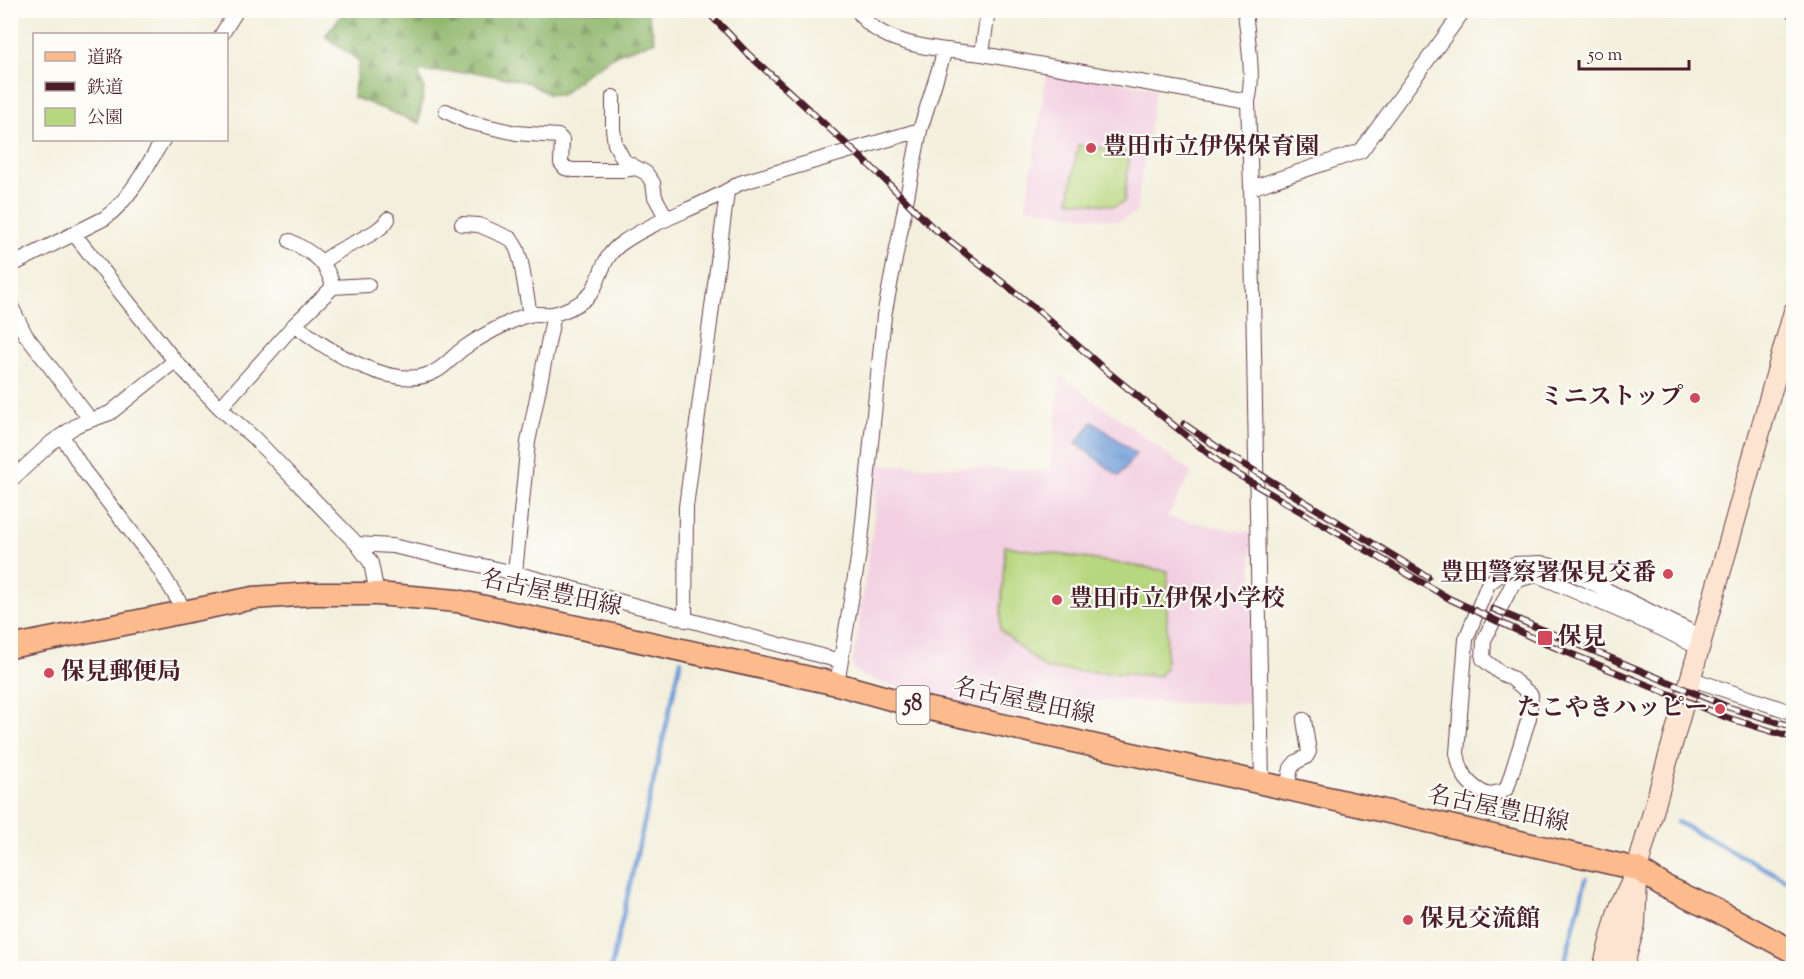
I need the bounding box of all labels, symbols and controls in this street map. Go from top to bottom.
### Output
legend [33,33,228,141]
scale bar [1579,33,1688,71]
text: 50 m [1587,43,1623,69]
text: 道路 [87,46,123,72]
text: 鉄道 [87,76,123,102]
text: 公園 [87,106,123,132]
place label: 豊田市立伊保保育園 [1103,131,1319,165]
marker: 豊田市立伊保保育園 [1084,141,1098,155]
place label: ミニストップ [1540,381,1684,415]
marker: ミニストップ [1688,391,1702,405]
place label: 豊田警察署保見交番 [1440,557,1656,591]
street label: 名古屋豊田線 [477,562,625,626]
marker: 豊田警察署保見交番 [1661,567,1675,581]
place label: 豊田市立伊保小学校 [1069,583,1285,617]
marker: 豊田市立伊保小学校 [1050,593,1064,607]
place label: 保見 [1558,621,1606,655]
marker: 保見 [1536,629,1554,647]
place label: 保見郵便局 [61,656,181,690]
marker: 保見郵便局 [42,666,56,680]
street label: 名古屋豊田線 [950,670,1098,734]
road number: 58 [896,686,930,724]
place label: たこやきハッピー [1517,692,1708,726]
marker: たこやきハッピー [1713,702,1727,716]
street label: 名古屋豊田線 [1424,778,1572,842]
place label: 保見交流館 [1420,903,1540,937]
marker: 保見交流館 [1401,913,1415,927]

